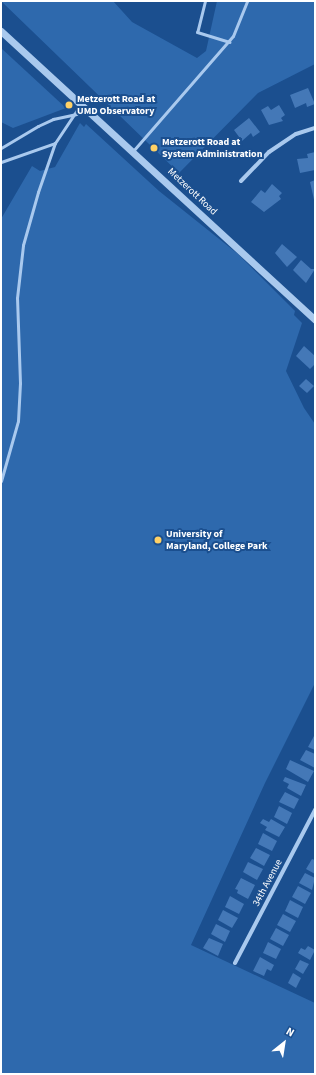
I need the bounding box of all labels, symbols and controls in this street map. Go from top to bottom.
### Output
place label: Metzerott Road at UMD Observatory [77,93,155,116]
marker: Metzerott Road at UMD Observatory [64,100,74,110]
place label: Metzerott Road at System Administration [162,136,262,160]
marker: Metzerott Road at System Administration [149,143,159,153]
street label: Metzerott Road [165,166,219,218]
place label: University of Maryland, College Park [166,528,268,552]
marker: University of Maryland, College Park [153,535,163,545]
street label: 34th Avenue [251,857,285,909]
north arrow [264,1023,304,1063]
text: N [283,1024,297,1040]

